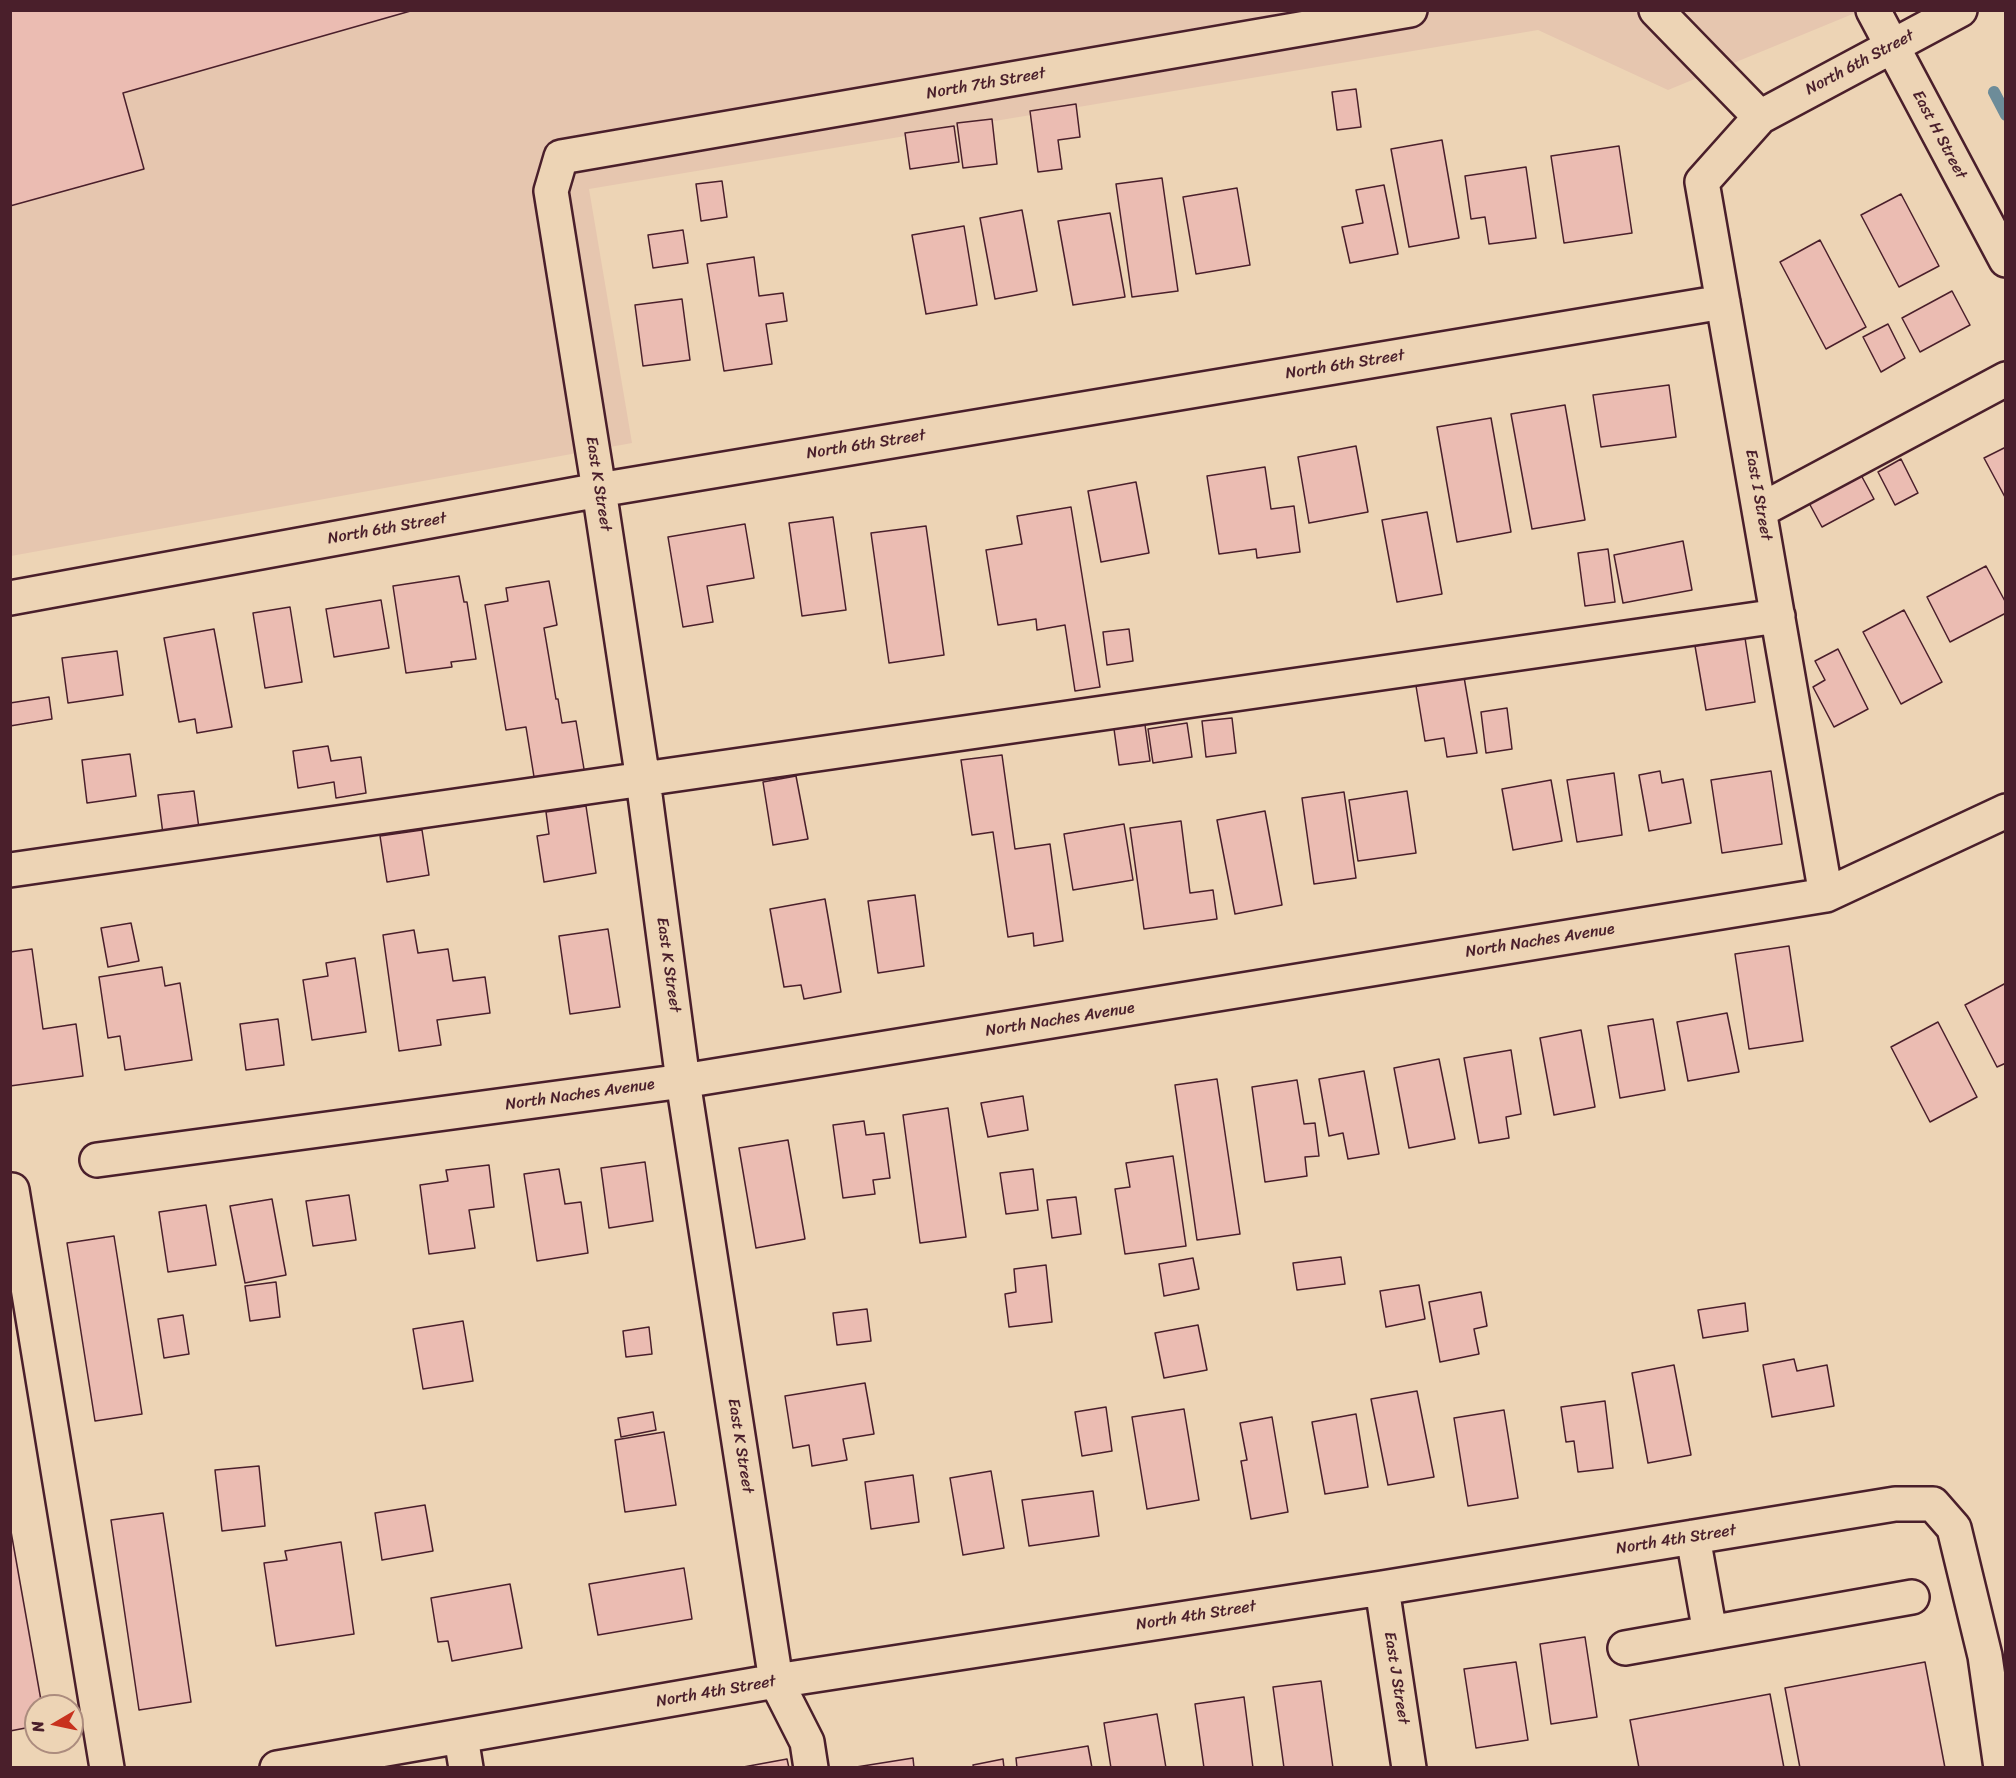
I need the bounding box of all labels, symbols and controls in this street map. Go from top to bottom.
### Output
street label: North 6th Street [1802,26,1918,100]
street label: North 7th Street [925,64,1047,104]
street label: East H Street [1908,87,1970,183]
street label: North 6th Street [1284,346,1406,384]
street label: North 6th Street [805,426,927,464]
street label: East K Street [581,435,615,533]
street label: East I Street [1741,448,1775,542]
street label: North 6th Street [326,509,448,549]
street label: East K Street [652,916,684,1014]
street label: North Naches Avenue [1464,920,1616,962]
street label: North Naches Avenue [984,999,1136,1041]
street label: North Naches Avenue [504,1075,656,1115]
street label: East K Street [723,1397,757,1495]
street label: North 4th Street [1615,1521,1737,1559]
street label: North 4th Street [1135,1597,1257,1635]
street label: East J Street [1379,1630,1413,1726]
street label: North 4th Street [655,1672,777,1712]
north arrow [24,1694,84,1754]
text: N [23,1719,53,1734]

